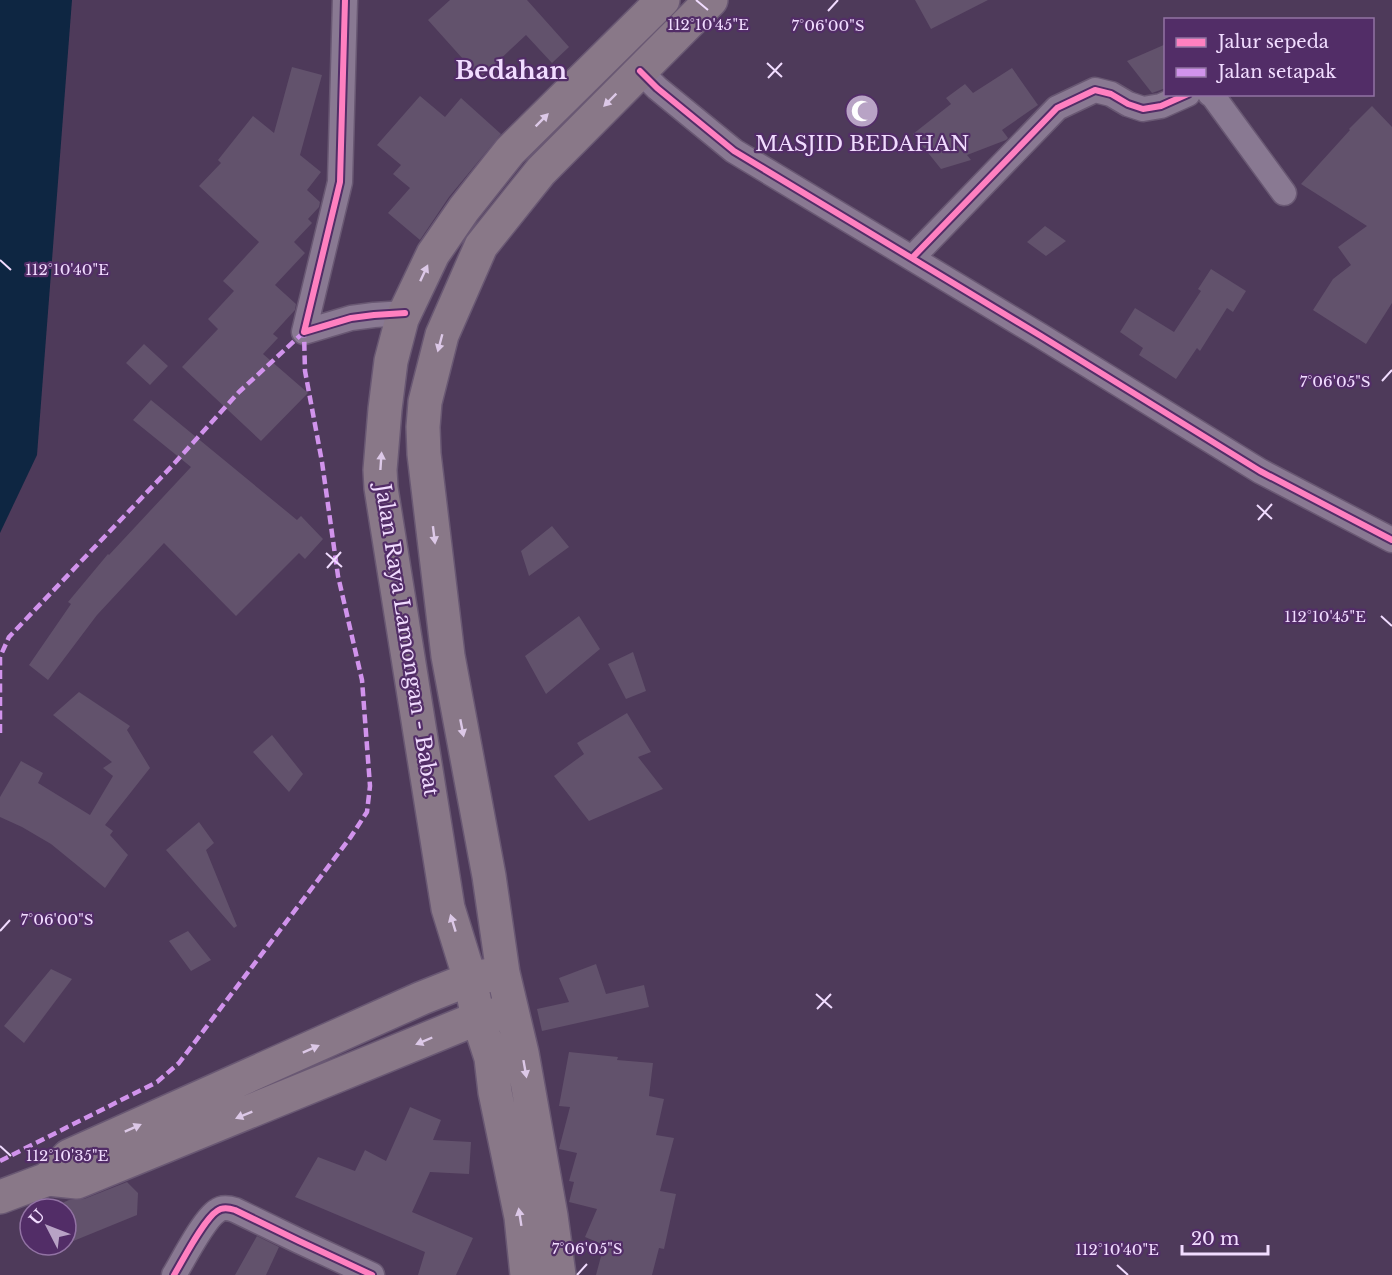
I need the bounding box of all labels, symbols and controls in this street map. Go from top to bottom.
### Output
text: 112°10'45"E [667,15,749,34]
text: 7°06'00"S [792,16,864,35]
legend [1164,18,1374,96]
text: Jalur sepeda [1216,31,1329,53]
district label: Bedahan [455,56,568,85]
text: Jalan setapak [1216,61,1336,83]
one-way arrow [604,93,618,107]
mosque icon: MASJID BEDAHAN [844,93,880,129]
one-way arrow [535,113,549,127]
place label: MASJID BEDAHAN [755,131,969,157]
text: 112°10'40"E [25,260,109,279]
one-way arrow [419,265,428,282]
one-way arrow [435,334,445,352]
text: 7°06'05"S [1300,372,1370,391]
one-way arrow [377,452,386,471]
street label: Jalan Raya Lamongan - Babat [369,479,445,798]
one-way arrow [429,526,438,545]
text: 112°10'45"E [1284,607,1366,626]
one-way arrow [457,719,466,738]
text: 7°06'00"S [21,910,93,929]
one-way arrow [448,914,457,932]
one-way arrow [415,1036,433,1046]
one-way arrow [302,1044,319,1053]
one-way arrow [521,1060,530,1079]
one-way arrow [235,1111,253,1120]
one-way arrow [124,1123,142,1133]
text: 112°10'35"E [26,1146,108,1165]
north arrow [18,1197,78,1257]
text: U [25,1205,49,1229]
one-way arrow [515,1207,524,1226]
scale bar [1182,1218,1268,1256]
text: 20 m [1191,1228,1239,1250]
text: 7°06'05"S [552,1239,622,1258]
text: 112°10'40"E [1075,1240,1159,1259]

